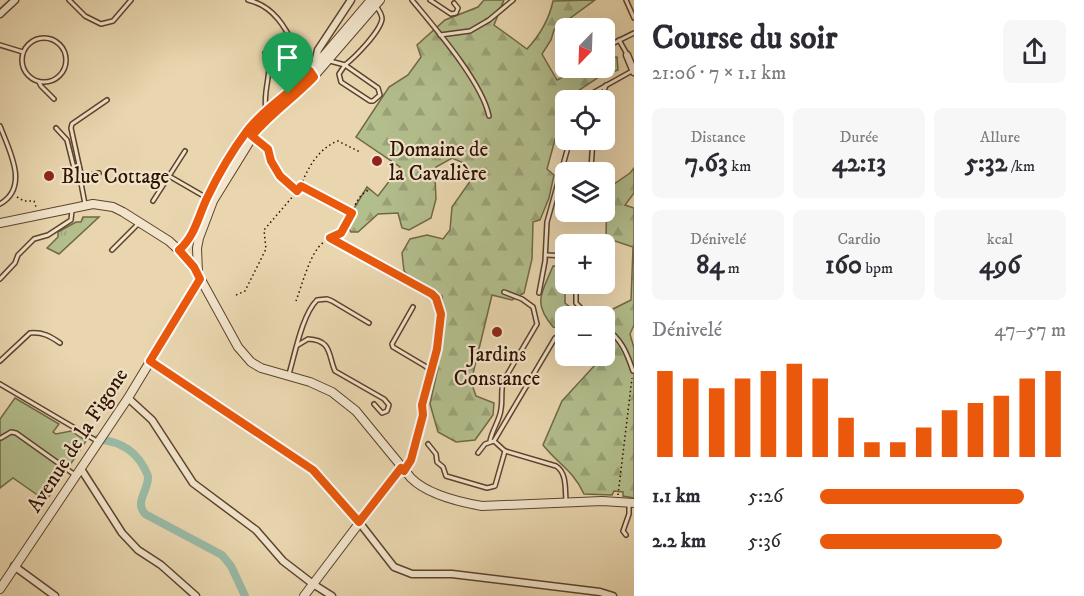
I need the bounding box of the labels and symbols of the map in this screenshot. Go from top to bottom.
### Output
north arrow [555,18,615,78]
pin [262,32,313,94]
place label: Domaine de la Cavalière [389,137,489,187]
marker: Domaine de la Cavalière [370,154,384,168]
place label: Blue Cottage [61,164,170,190]
marker: Blue Cottage [42,169,56,183]
marker: Jardins Constance [490,325,504,339]
place label: Jardins Constance [454,342,541,392]
street label: Avenue de la Figone [22,363,134,518]

